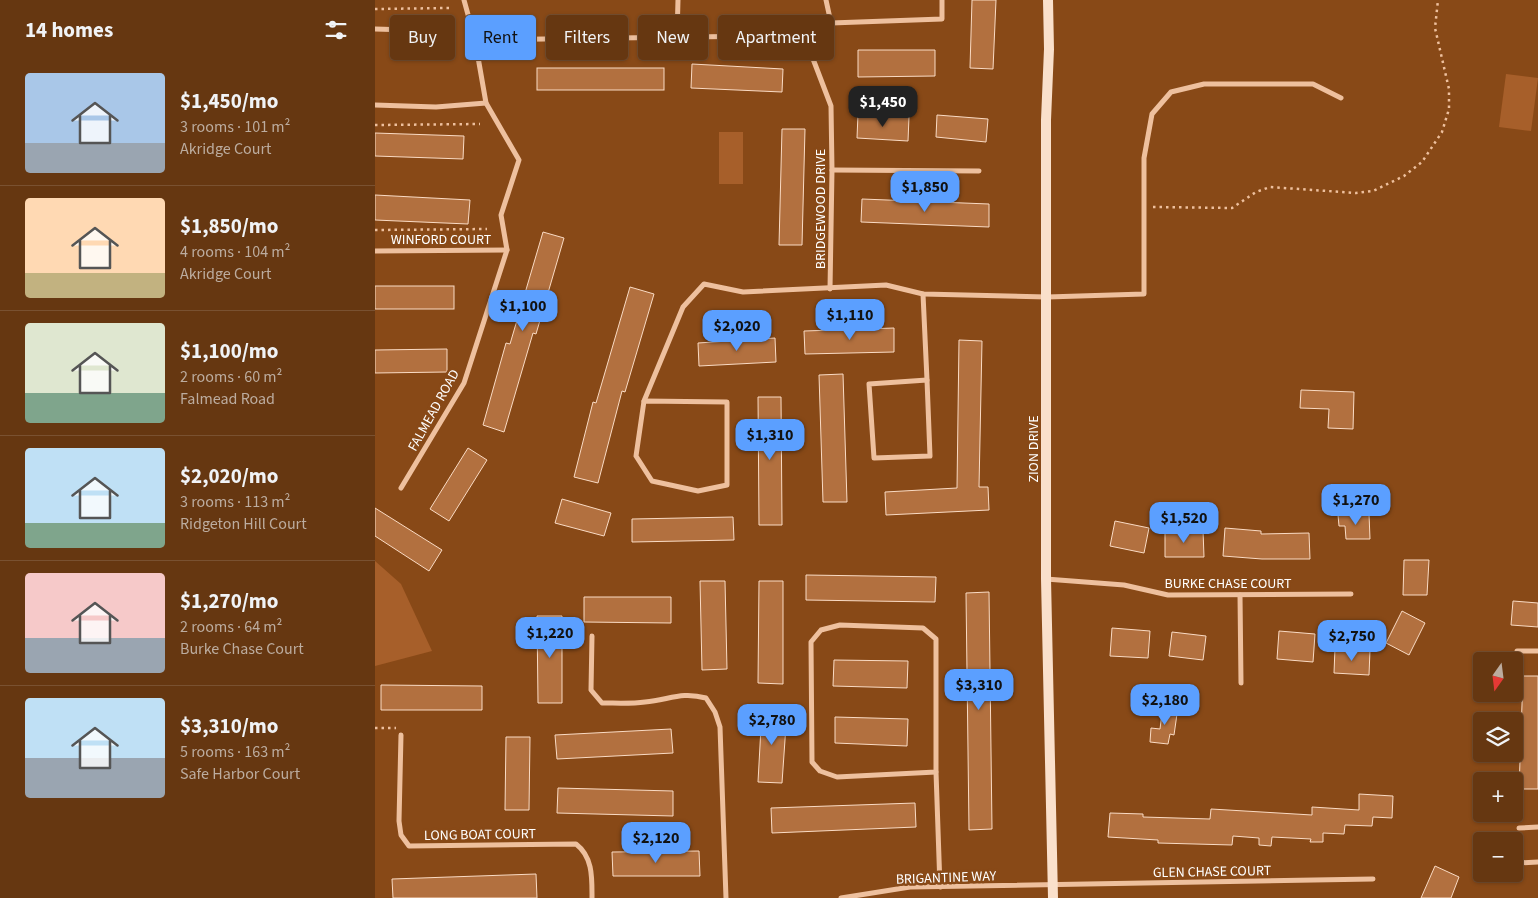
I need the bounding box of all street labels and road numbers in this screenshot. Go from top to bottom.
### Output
street label: BRIDGEWOOD DRIVE [811,149,831,269]
street label: WINFORD COURT [391,230,492,250]
street label: FALMEAD ROAD [403,366,465,455]
street label: ZION DRIVE [1024,415,1044,483]
street label: BURKE CHASE COURT [1164,574,1292,594]
street label: LONG BOAT COURT [424,824,537,846]
street label: GLEN CHASE COURT [1153,861,1272,883]
street label: BRIGANTINE WAY [895,866,997,890]

